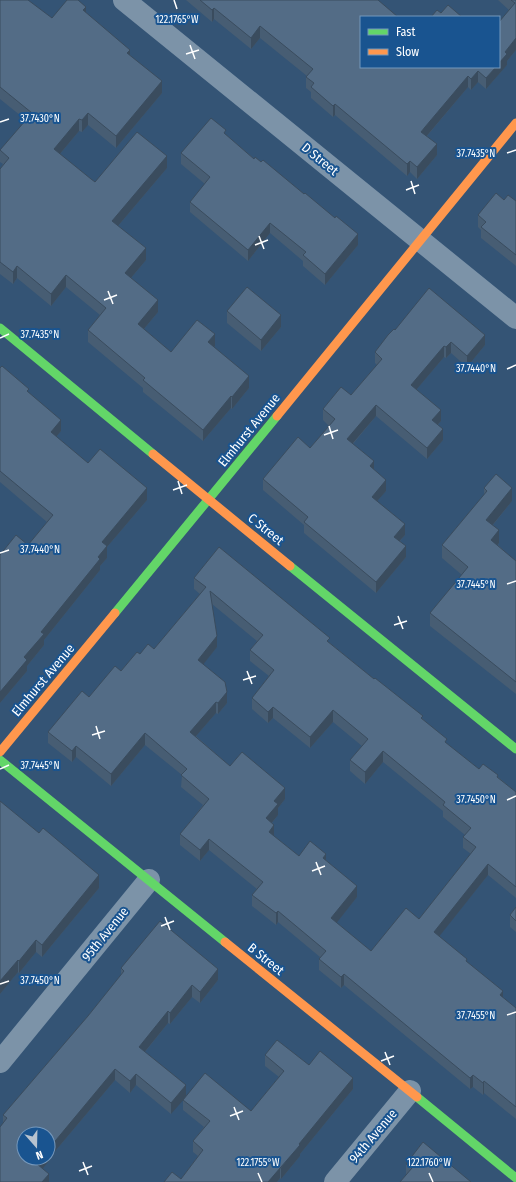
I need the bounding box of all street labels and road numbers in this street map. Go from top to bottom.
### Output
street label: D Street [299,140,342,179]
street label: Elmhurst Avenue [215,391,283,469]
street label: C Street [245,510,287,548]
street label: Elmhurst Avenue [9,641,77,719]
street label: 95th Avenue [79,904,131,964]
street label: B Street [245,940,288,979]
street label: 94th Avenue [346,1106,400,1166]

